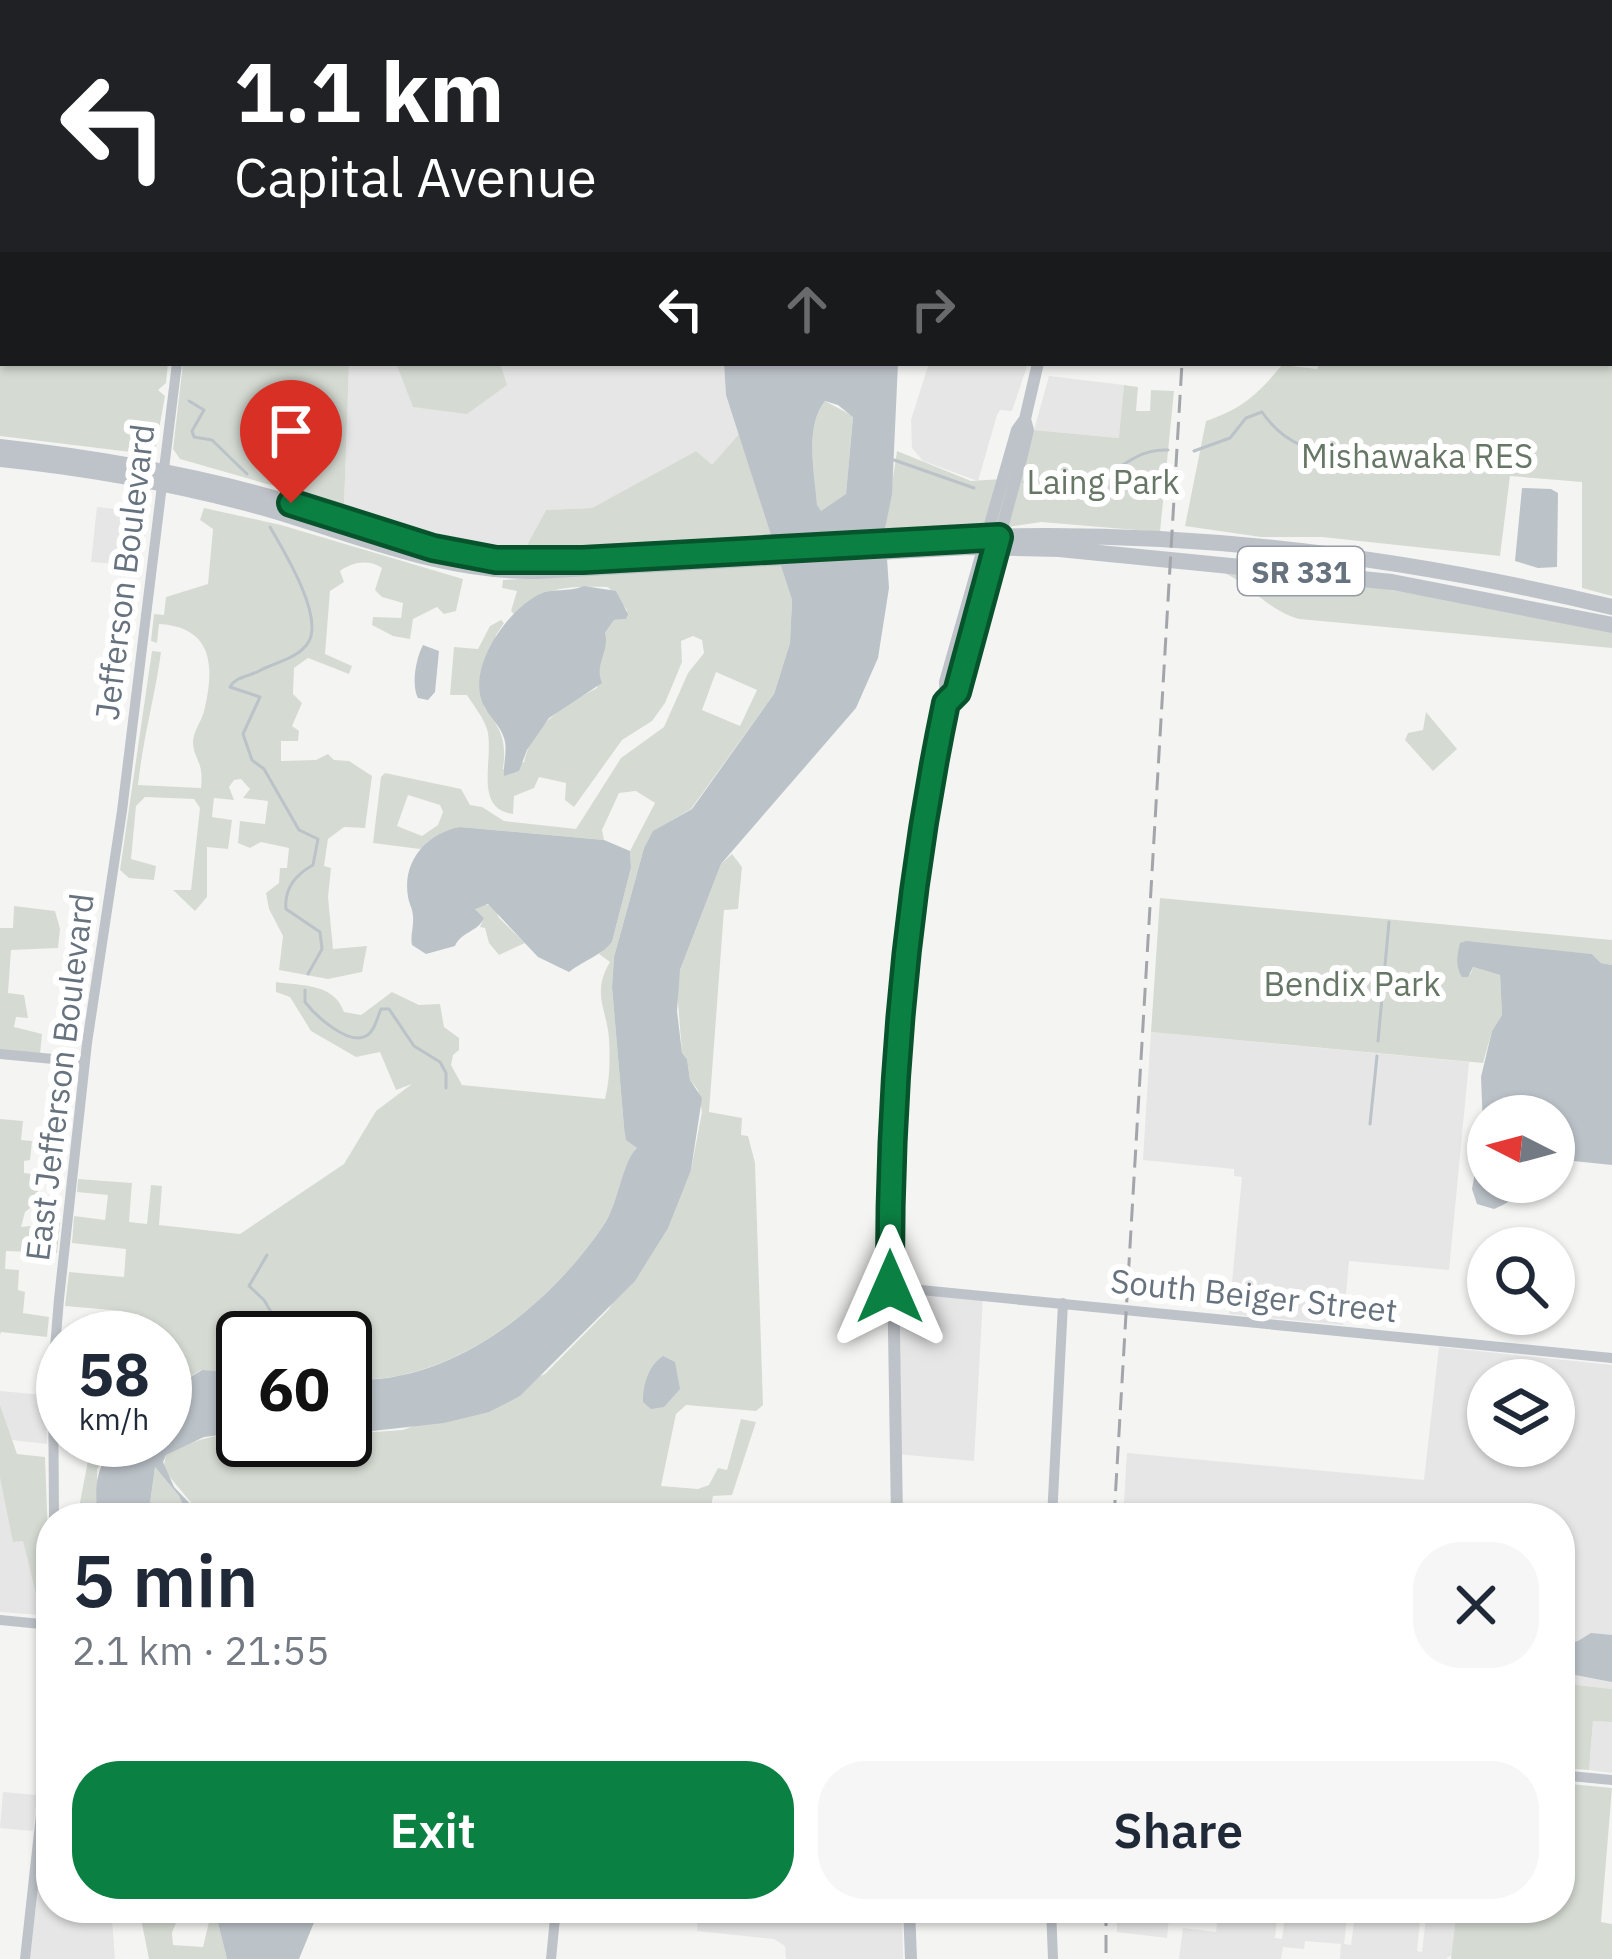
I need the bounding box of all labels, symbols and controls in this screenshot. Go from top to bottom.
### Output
text: 1.1 km [234,36,504,145]
icon: left [36,48,192,204]
text: Capital Avenue [234,142,597,212]
icon: left [648,276,714,342]
icon: ahead [774,276,840,342]
icon: right [900,276,966,342]
pin [240,380,342,503]
icon: arrive [258,398,324,464]
street label: Jefferson Boulevard [85,422,163,722]
park label: Mishawaka RES [1301,434,1533,477]
park label: Laing Park [1026,460,1180,503]
road number: SR 331 [1238,547,1364,595]
street label: East Jefferson Boulevard [15,891,103,1263]
park label: Bendix Park [1263,962,1441,1005]
north arrow [1467,1095,1575,1203]
map controls [1467,1095,1575,1467]
position arrow [827,1224,953,1350]
button: search [1467,1227,1575,1335]
street label: South Beiger Street [1108,1259,1400,1331]
speed limit sign: 60 [216,1311,372,1467]
text: 58 [78,1334,150,1413]
button: layers [1467,1359,1575,1467]
text: km/h [79,1399,149,1438]
text: 5 min [72,1533,258,1627]
button: close [1413,1542,1539,1668]
text: 2.1 km · 21:55 [72,1625,329,1676]
button: Exit [72,1761,794,1899]
button: Share [818,1761,1539,1899]

